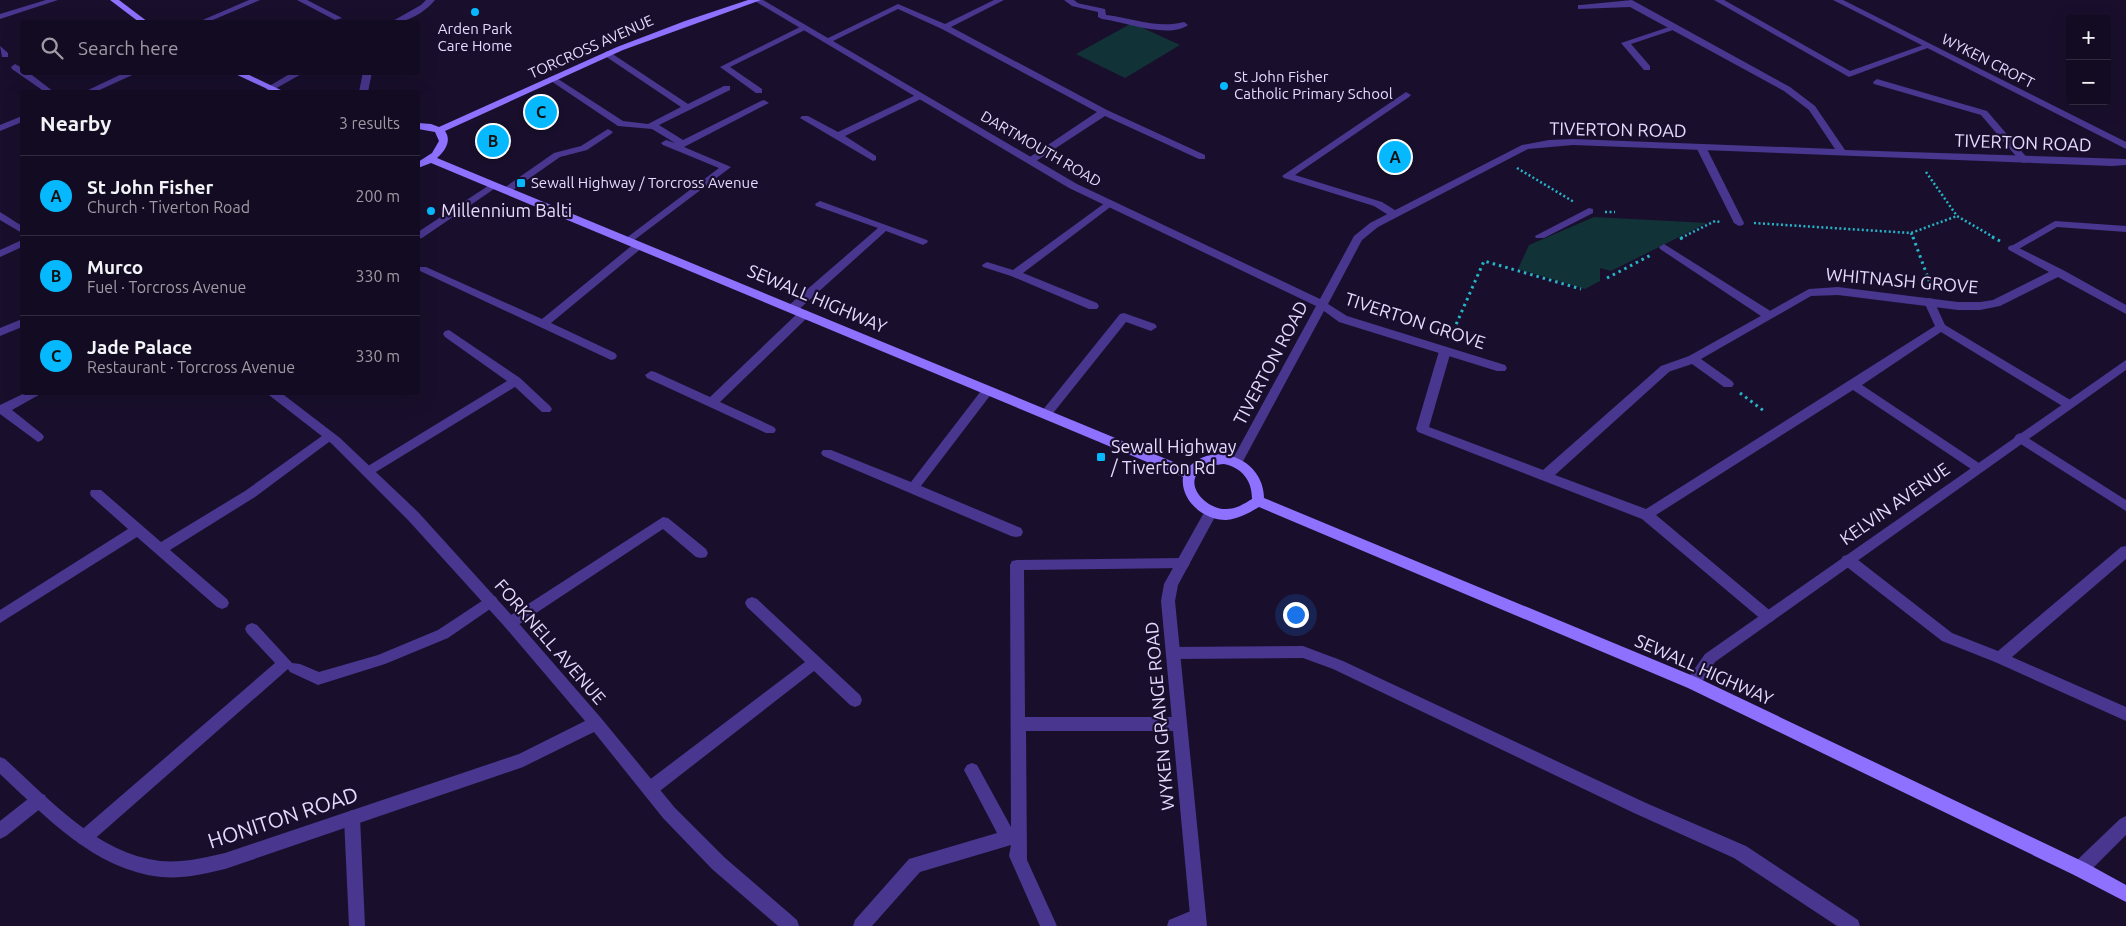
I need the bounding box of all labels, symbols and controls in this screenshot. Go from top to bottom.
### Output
marker: Arden Park Care Home [469,6,481,18]
street label: TORCROSS AVENUE [526,11,656,82]
map controls [2066,15,2111,105]
button: + [2066,15,2111,60]
search box [20,20,420,75]
place label: Arden Park Care Home [438,20,513,54]
street label: WYKEN CROFT [1939,30,2038,91]
icon: search [38,34,66,62]
text: Search here [78,37,178,59]
button: − [2066,60,2111,105]
place label: St John Fisher Catholic Primary School [1234,68,1393,102]
marker: St John Fisher Catholic Primary School [1218,80,1230,92]
pin: C [525,93,557,131]
street label: DARTMOUTH ROAD [978,107,1104,190]
text: Nearby [40,111,111,135]
text: 3 results [339,114,400,132]
street label: TIVERTON ROAD [1549,118,1687,140]
pin: B [477,122,509,160]
street label: TIVERTON ROAD [1954,130,2092,154]
pin: A [1379,138,1411,176]
place label: Sewall Highway / Torcross Avenue [531,174,758,191]
text: St John Fisher [87,176,213,198]
marker: Sewall Highway / Torcross Avenue [515,177,527,189]
text: A [50,187,62,205]
text: 200 m [355,187,400,205]
text: Church · Tiverton Road [87,198,250,216]
place label: Millennium Balti [441,200,572,220]
marker: Millennium Balti [425,205,437,217]
text: Murco [87,256,143,278]
street label: SEWALL HIGHWAY [745,260,890,337]
street label: WHITNASH GROVE [1825,263,1979,297]
text: B [51,267,61,285]
text: 330 m [355,267,400,285]
text: Fuel · Torcross Avenue [87,278,246,296]
street label: TIVERTON GROVE [1343,288,1488,352]
street label: TIVERTON ROAD [1229,297,1311,428]
text: Jade Palace [87,336,192,358]
text: C [51,347,61,365]
text: 330 m [355,347,400,365]
text: Restaurant · Torcross Avenue [87,358,295,376]
place label: Sewall Highway / Tiverton Rd [1110,436,1237,477]
marker: Sewall Highway / Tiverton Rd [1095,451,1107,463]
street label: KELVIN AVENUE [1836,458,1953,548]
street label: FORKNELL AVENUE [491,575,610,708]
your location [1283,602,1309,628]
street label: WYKEN GRANGE ROAD [1141,621,1177,811]
street label: SEWALL HIGHWAY [1632,630,1777,709]
street label: HONITON ROAD [205,781,361,853]

